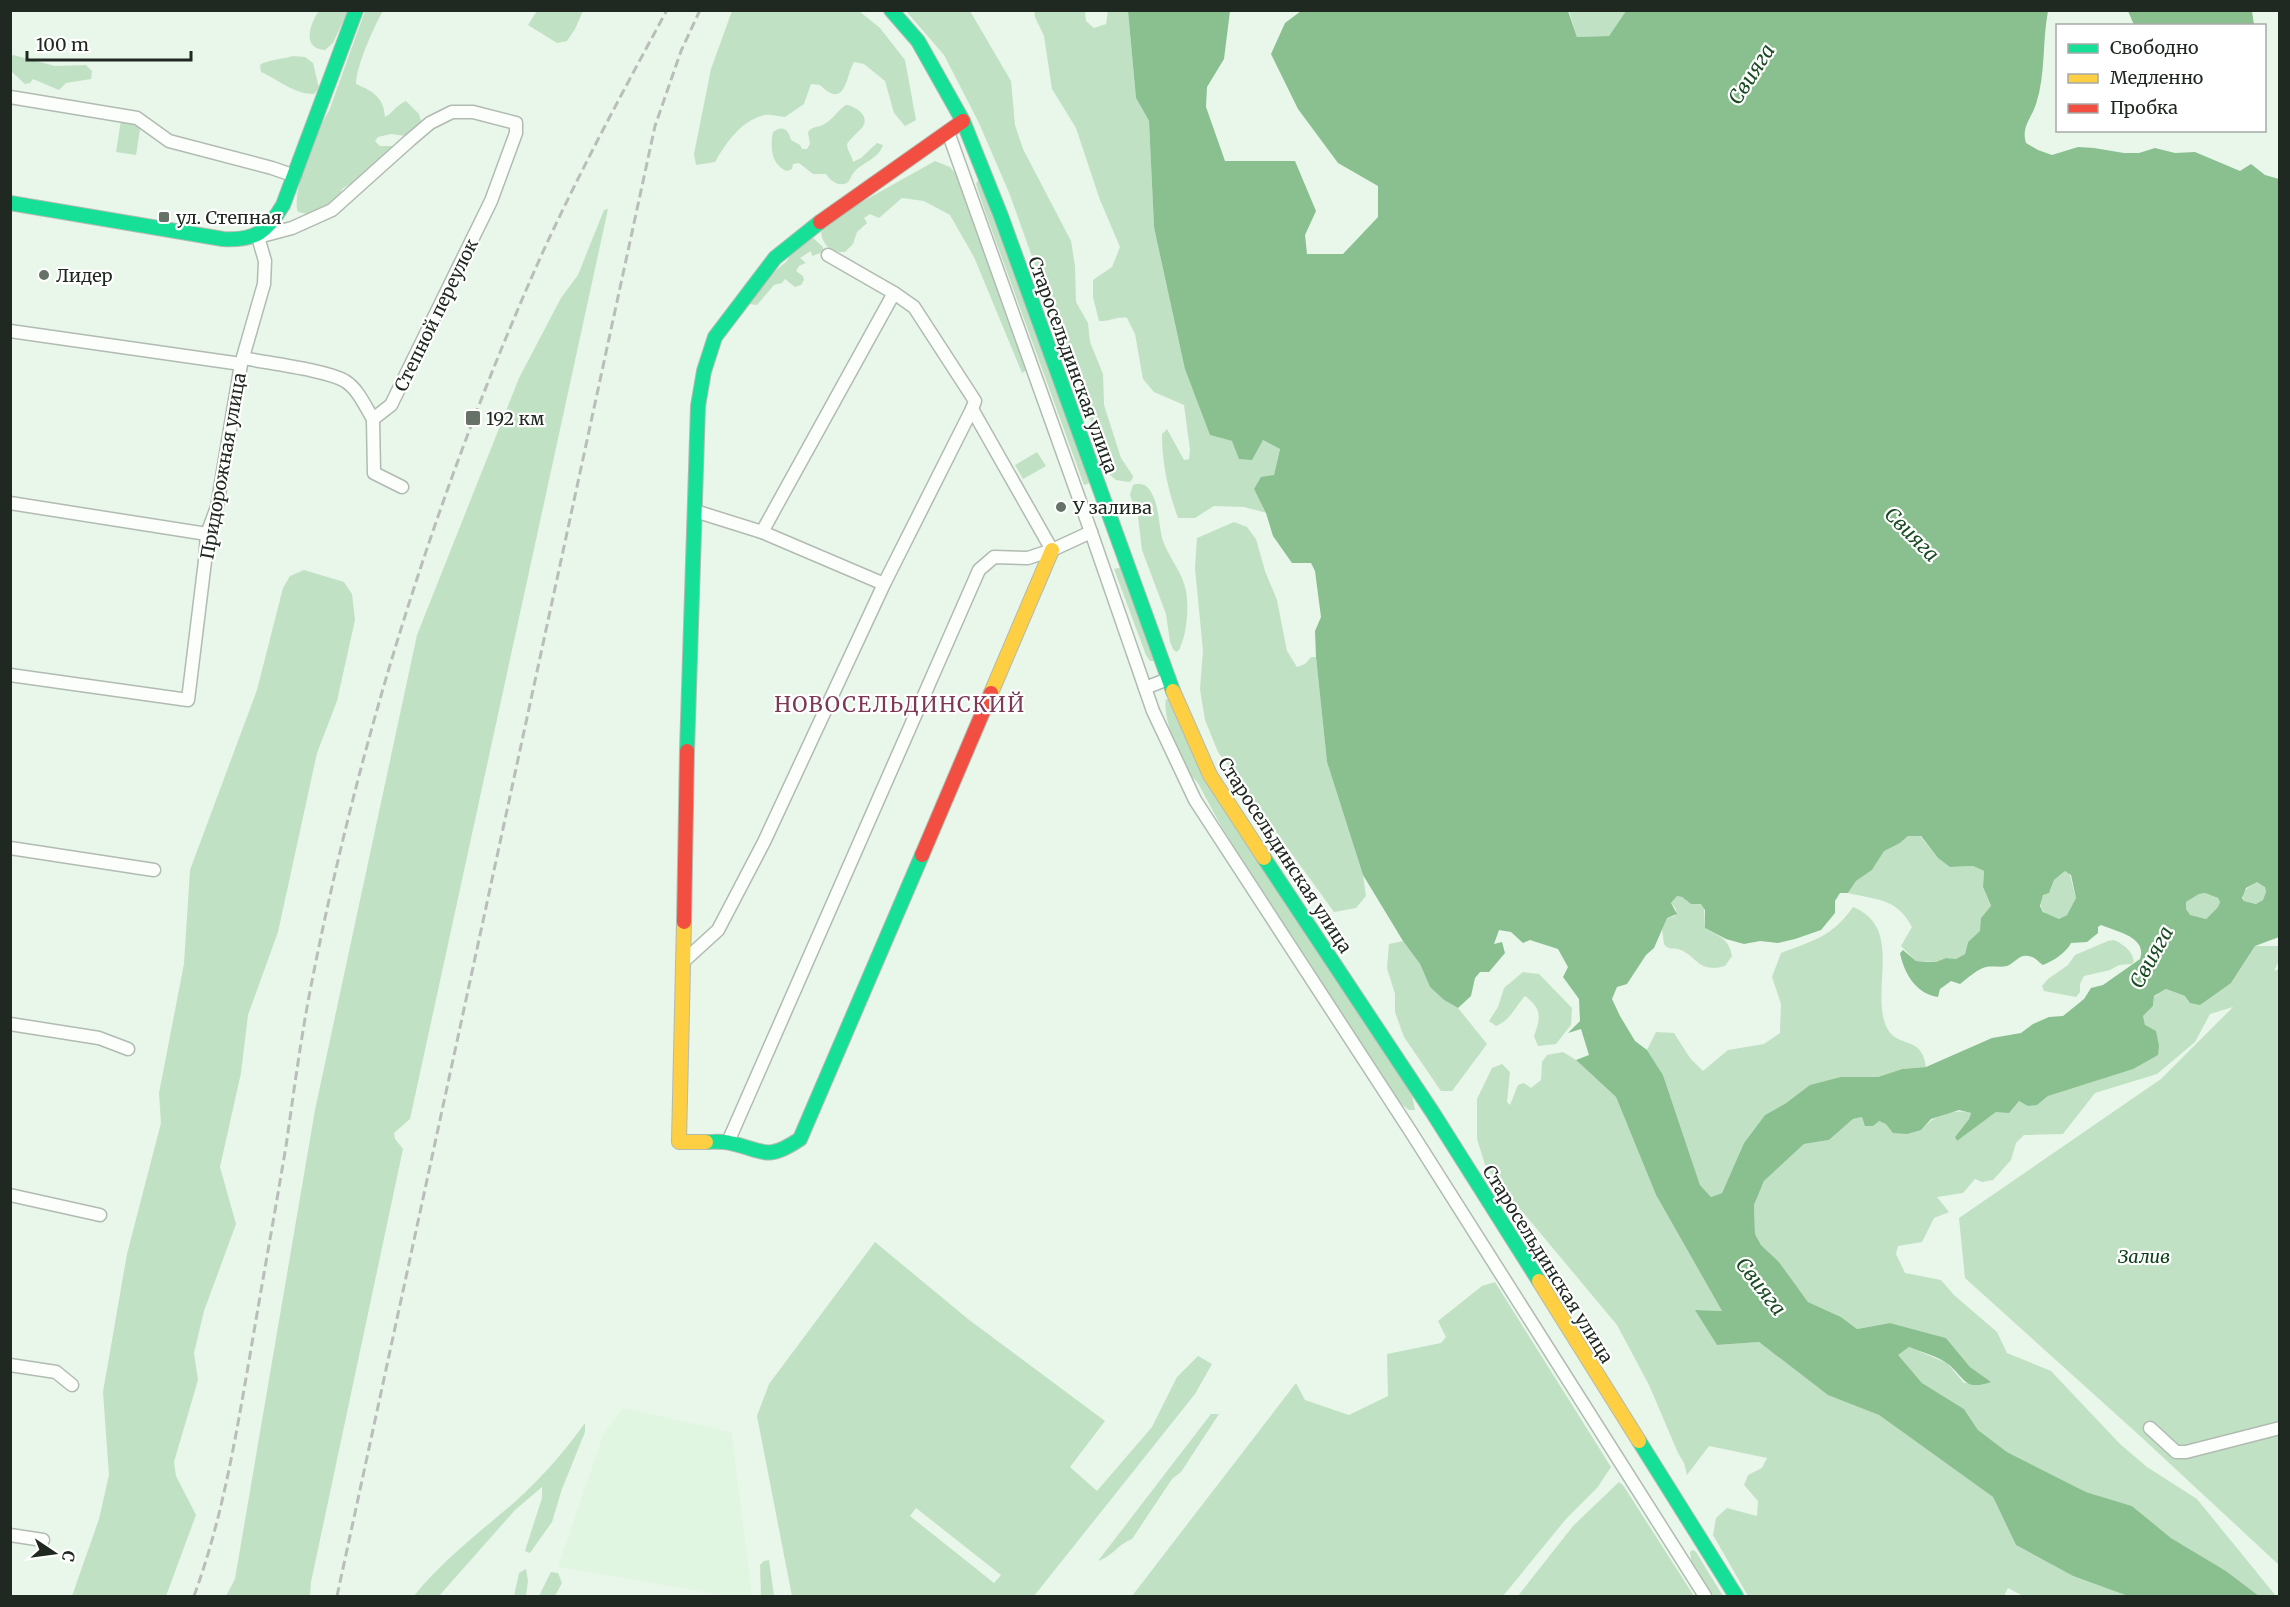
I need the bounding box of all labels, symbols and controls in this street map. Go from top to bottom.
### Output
scale bar [27,24,190,62]
legend [2056,24,2266,132]
text: 100 m [36,33,89,56]
text: Свободно [2110,36,2198,59]
water label: Свияга [1722,39,1780,109]
text: Медленно [2110,66,2203,89]
text: Пробка [2110,96,2178,119]
place label: ул. Степная [176,206,282,229]
marker: ул. Степная [157,210,171,224]
street label: Степной переулок [389,234,483,395]
street label: Старосельдинская улица [1023,253,1123,477]
place label: Лидер [56,264,113,287]
marker: Лидер [37,268,51,282]
street label: Придорожная улица [195,371,251,561]
place label: 192 км [486,407,545,430]
marker: 192 км [464,409,482,427]
place label: У залива [1072,496,1152,519]
marker: У залива [1054,500,1068,514]
water label: Свияга [1879,501,1945,567]
district label: НОВОСЕЛЬДИНСКИЙ [774,691,1026,718]
street label: Старосельдинская улица [1213,753,1357,958]
water label: Свияга [2124,922,2178,992]
street label: Старосельдинская улица [1478,1161,1619,1368]
park label: Залив [2118,1245,2170,1268]
water label: Свияга [1730,1252,1792,1320]
north arrow [24,1523,84,1583]
text: С [58,1549,80,1564]

